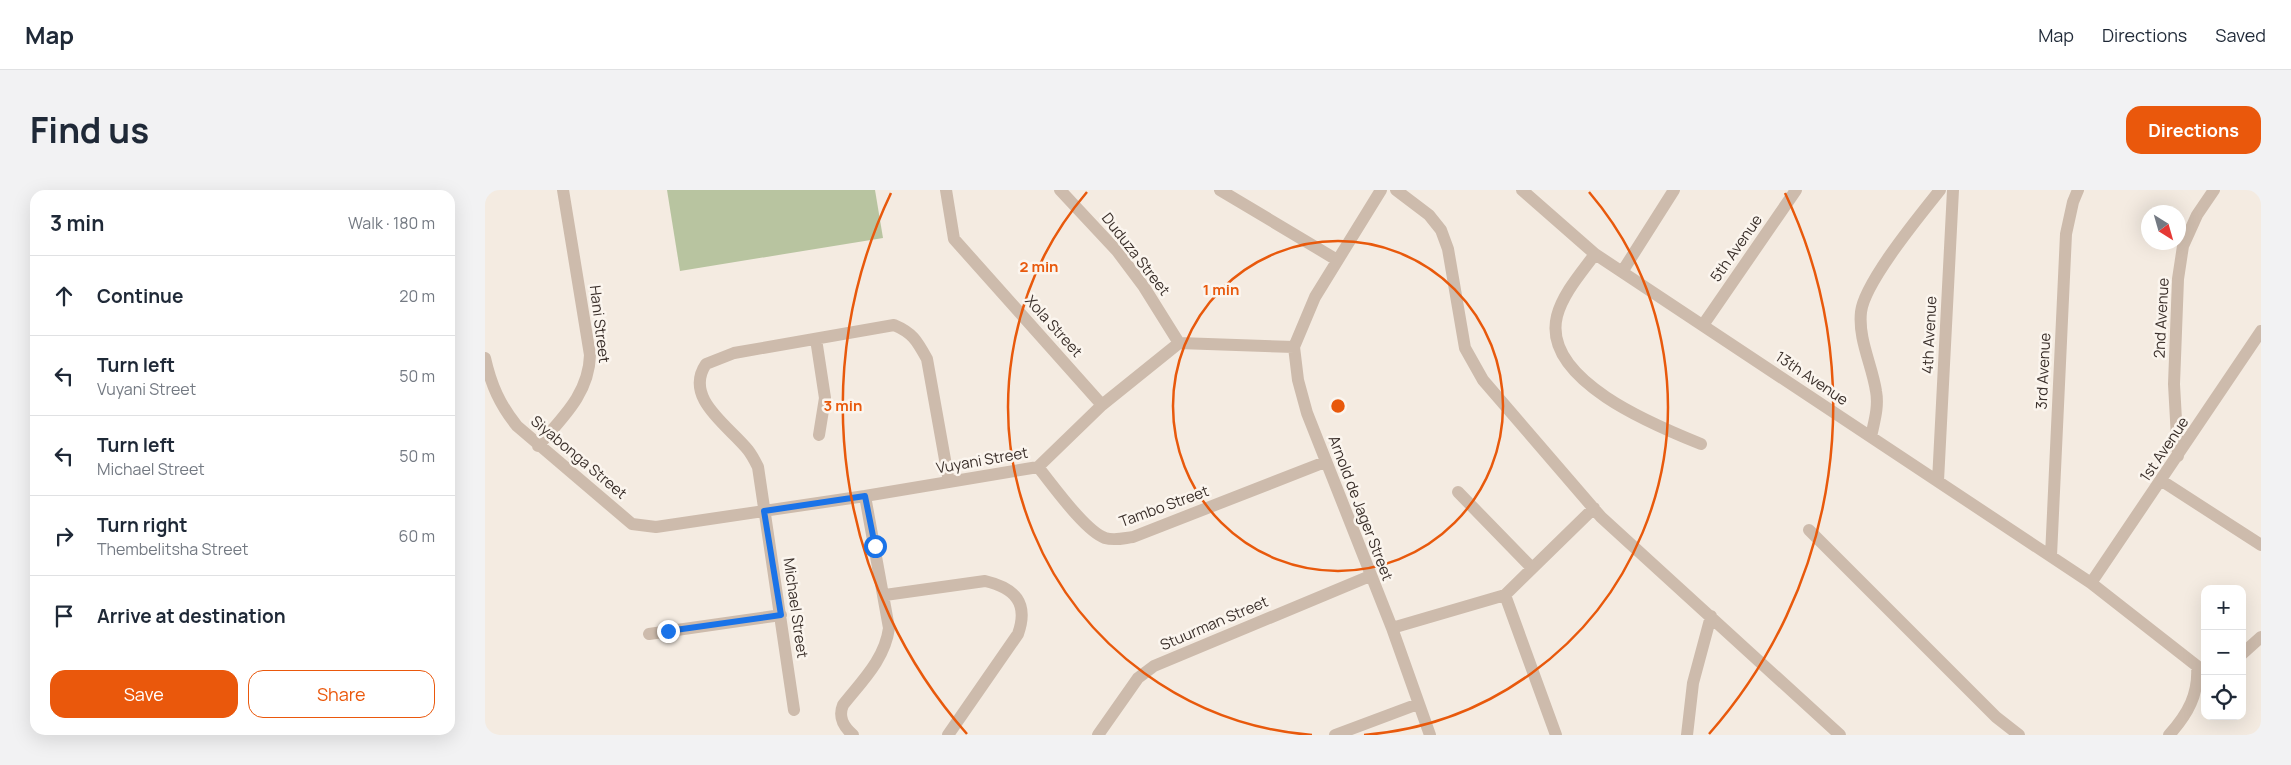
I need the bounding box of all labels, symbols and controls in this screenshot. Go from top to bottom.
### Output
text: Map [25,18,74,51]
text: Map [2038,23,2074,47]
text: Directions [2102,23,2187,47]
text: Saved [2215,23,2266,47]
text: Find us [30,106,149,154]
button: Directions [2126,106,2261,154]
north arrow [2141,205,2186,250]
street label: Duduza Street [1097,208,1175,300]
text: 3 min [50,209,104,237]
street label: 5th Avenue [1705,210,1767,286]
text: Walk · 180 m [348,212,435,234]
text: 2 min [1019,256,1059,277]
street label: 2nd Avenue [2148,277,2174,359]
text: 1 min [1203,279,1239,300]
icon: ahead [50,282,78,310]
text: Continue [97,283,183,309]
street label: Hani Street [585,284,615,364]
text: 20 m [399,285,435,307]
street label: Xola Street [1021,291,1087,361]
street label: 4th Avenue [1916,295,1942,375]
street label: 3rd Avenue [2031,332,2056,410]
street label: 13th Avenue [1772,346,1853,410]
text: Turn left [97,352,175,378]
icon: left [50,362,78,390]
text: 50 m [399,365,435,387]
text: Vuyani Street [97,378,196,400]
text: 3 min [824,395,862,416]
centre of rings [1329,397,1347,415]
street label: Siyabonga Street [526,411,632,503]
street label: 1st Avenue [2135,412,2194,486]
text: Turn left [97,432,175,458]
street label: Arnold de Jager Street [1324,432,1398,584]
icon: left [50,442,78,470]
street label: Vuyani Street [934,442,1030,478]
text: 50 m [399,445,435,467]
text: Michael Street [97,458,205,480]
street label: Tambo Street [1116,480,1212,532]
text: Turn right [97,512,187,538]
icon: right [50,522,78,550]
text: 60 m [399,525,435,547]
route start [864,535,887,558]
text: Thembelitsha Street [97,538,248,560]
street label: Michael Street [779,557,813,659]
map controls [2201,585,2246,720]
button: + [2201,585,2246,630]
street label: Stuurman Street [1157,591,1271,655]
icon: arrive [50,602,78,630]
text: Arrive at destination [97,603,286,629]
route end [657,620,680,643]
button: − [2201,630,2246,675]
button: Save [50,670,238,718]
button: Share [248,670,435,718]
button: locate [2201,675,2246,720]

